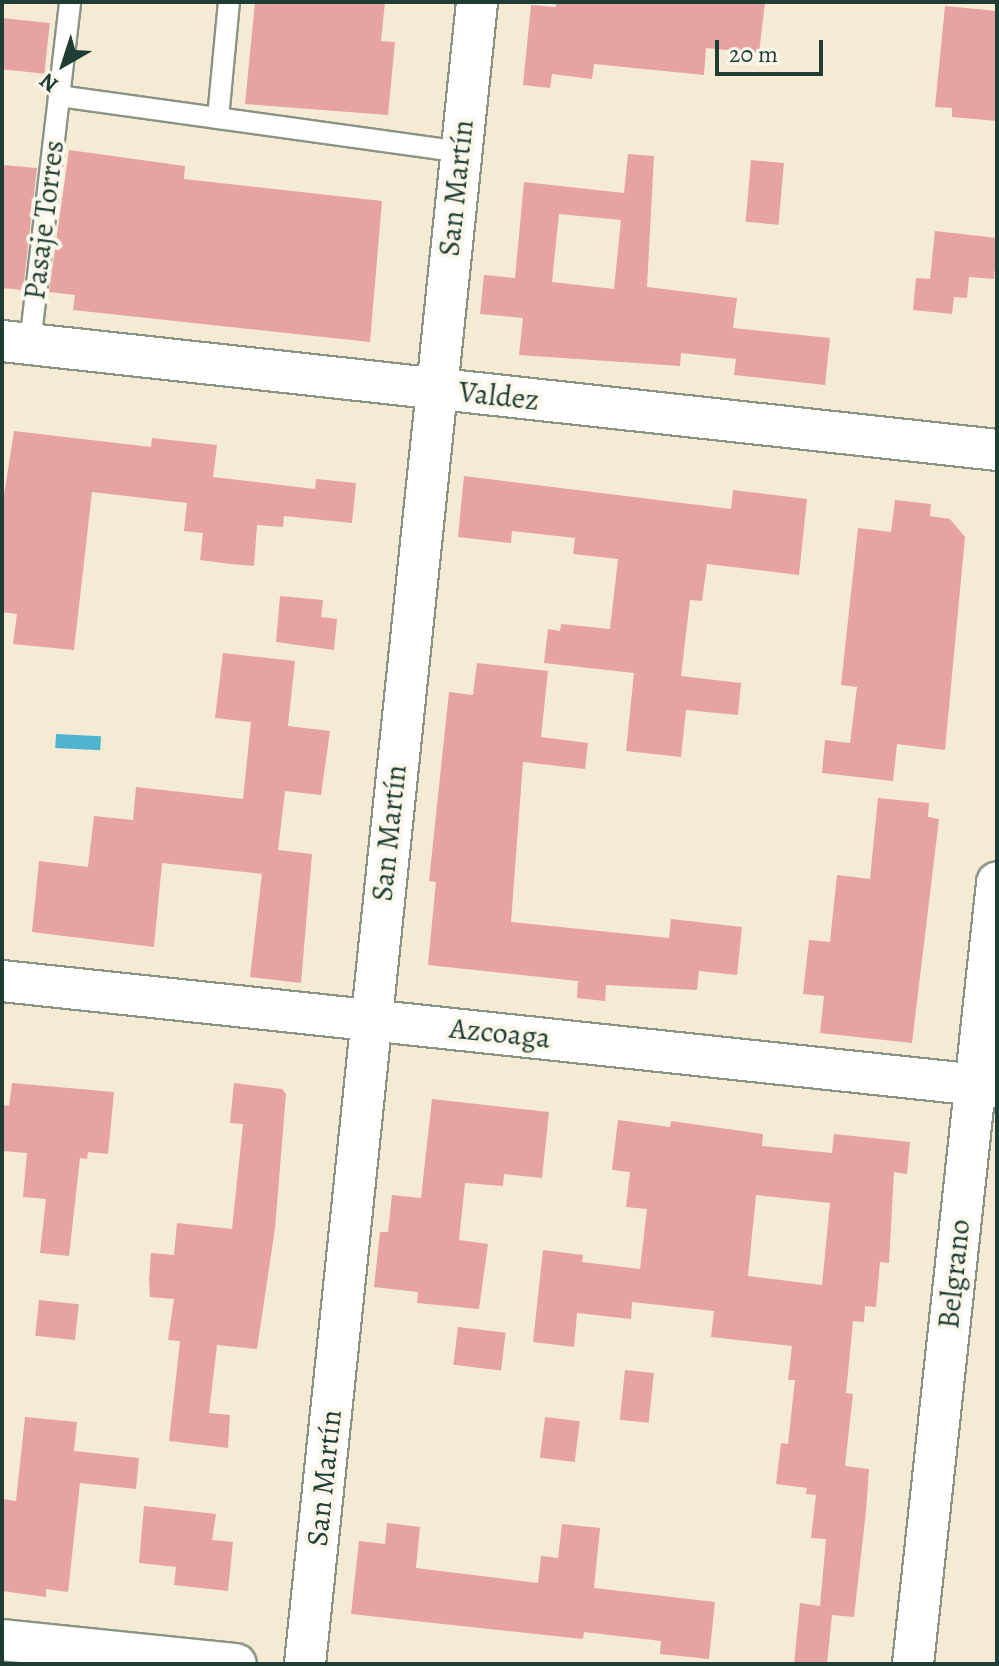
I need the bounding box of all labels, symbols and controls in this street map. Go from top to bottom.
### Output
north arrow [24,24,104,104]
scale bar [719,24,827,74]
text: 20 m [729,38,778,70]
text: N [33,66,65,99]
street label: San Martín [431,118,481,258]
street label: Pasaje Torres [16,138,72,302]
street label: Valdez [457,374,541,418]
street label: San Martín [364,763,414,903]
street label: Azcoaga [448,1010,552,1056]
street label: Belgrano [930,1217,978,1331]
street label: San Martín [299,1408,349,1548]

